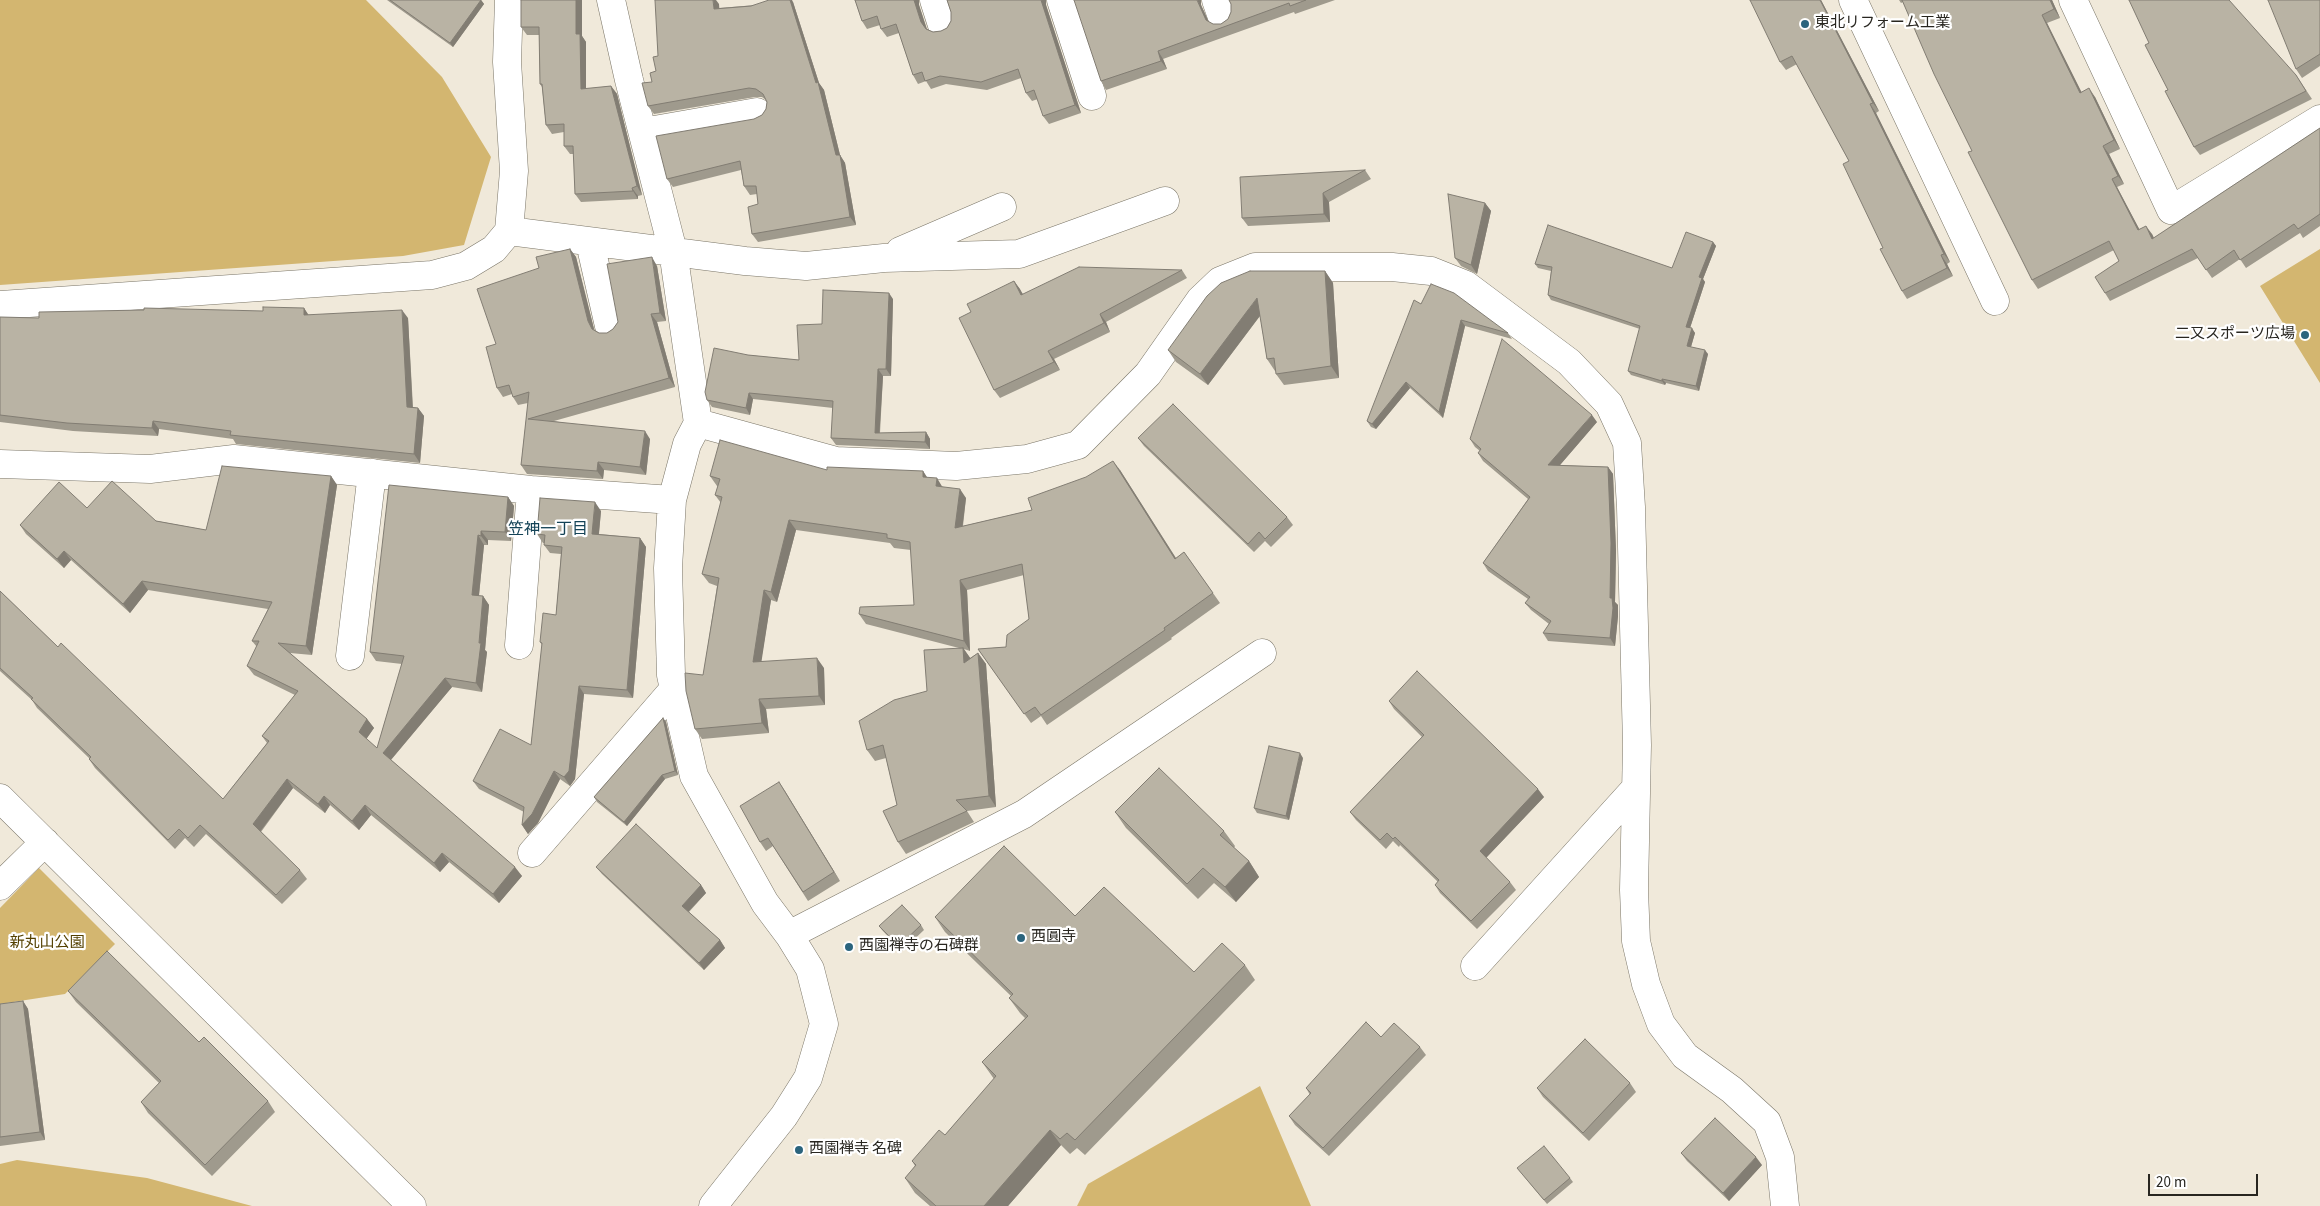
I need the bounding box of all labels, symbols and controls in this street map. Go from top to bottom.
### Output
place label: 東北リフォーム工業 [1815,15,1950,33]
marker: 東北リフォーム工業 [1799,18,1811,30]
place label: 二又スポーツ広場 [2175,326,2295,344]
marker: 二又スポーツ広場 [2299,329,2311,341]
district label: 笠神一丁目 [508,520,588,540]
place label: 西圓寺 [1031,929,1076,947]
marker: 西圓寺 [1015,932,1027,944]
park label: 新丸山公園 [10,935,84,953]
place label: 西園禅寺の石碑群 [859,938,979,956]
marker: 西園禅寺の石碑群 [843,941,855,953]
place label: 西園禅寺 名碑 [809,1141,902,1159]
marker: 西園禅寺 名碑 [793,1144,805,1156]
scale bar [2150,1164,2260,1196]
text: 20 m [2156,1172,2186,1193]

